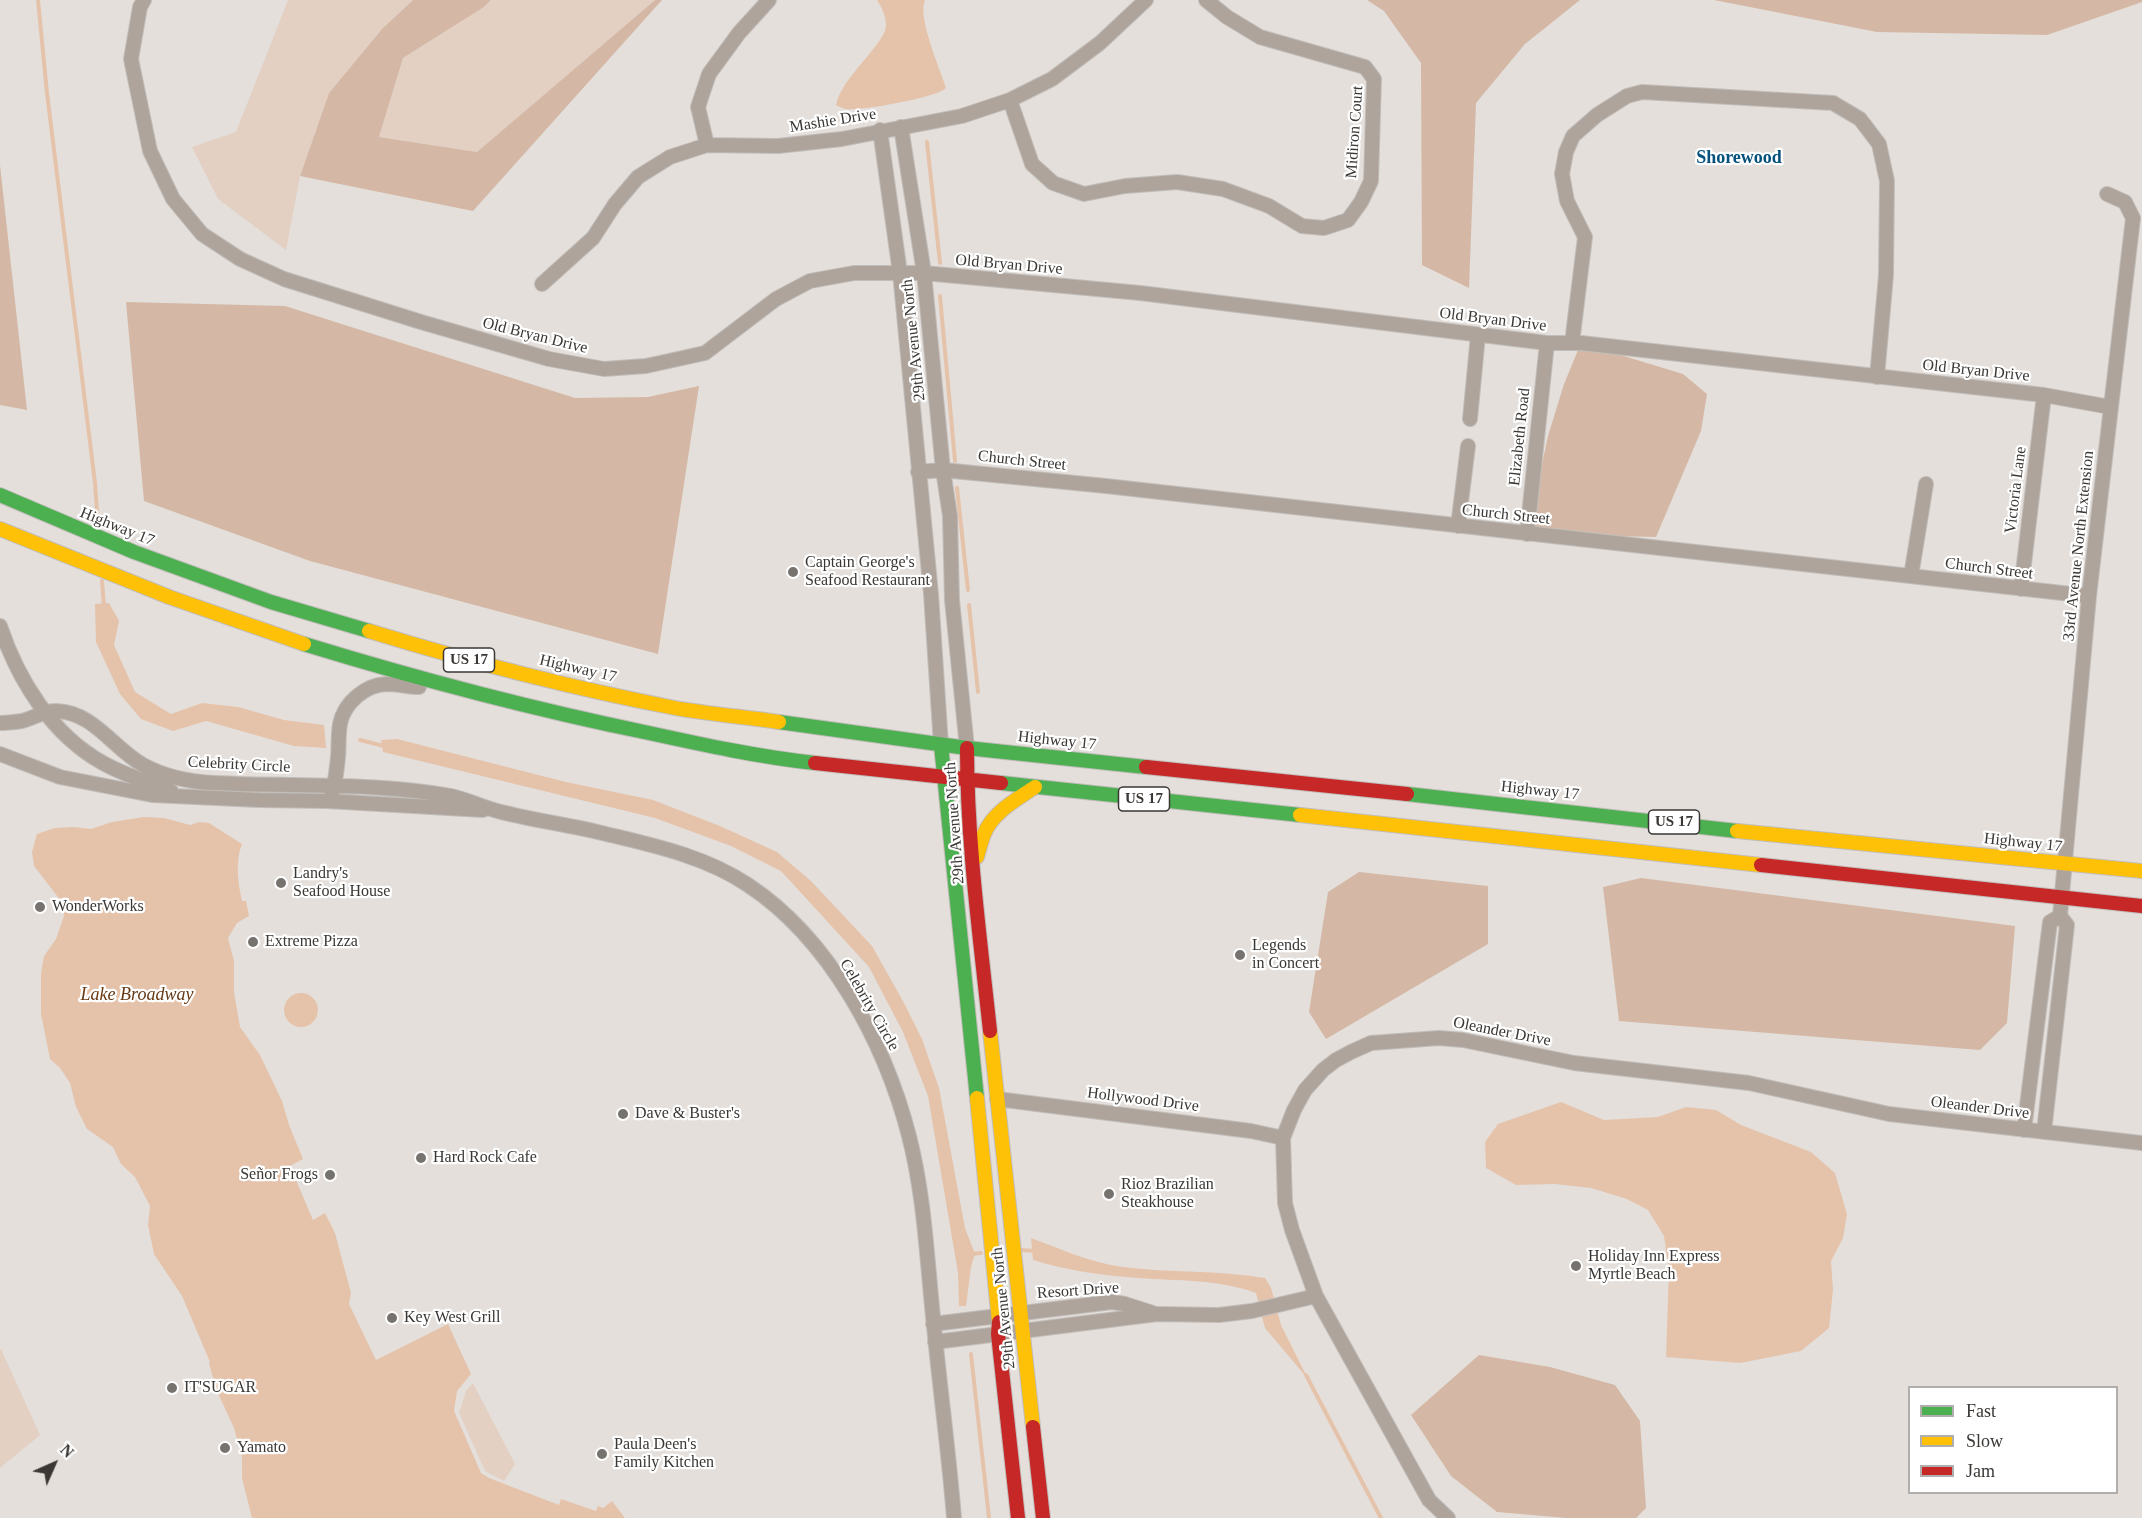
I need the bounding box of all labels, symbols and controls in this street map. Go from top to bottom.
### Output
street label: Midiron Court [1342,85,1368,179]
street label: Mashie Drive [788,105,878,137]
district label: Shorewood [1696,147,1782,169]
street label: Old Bryan Drive [955,251,1063,279]
street label: 29th Avenue North [898,278,930,402]
street label: Old Bryan Drive [1438,304,1548,336]
street label: Old Bryan Drive [481,314,589,358]
street label: Old Bryan Drive [1922,356,2030,386]
street label: Elizabeth Road [1505,387,1535,487]
street label: Victoria Lane [2001,445,2031,535]
street label: Church Street [977,447,1067,475]
street label: 33rd Avenue North Extension [2059,450,2099,642]
street label: Church Street [1461,501,1551,529]
street label: Highway 17 [77,503,157,551]
place label: Captain George's Seafood Restaurant [805,553,930,591]
street label: Church Street [1944,554,2034,584]
marker: Captain George's Seafood Restaurant [786,565,800,579]
road number: US 17 [444,648,494,672]
street label: Highway 17 [538,651,618,687]
street label: Highway 17 [1017,727,1097,755]
street label: Celebrity Circle [187,753,291,777]
street label: 29th Avenue North [941,761,969,885]
street label: Highway 17 [1500,777,1580,805]
road number: US 17 [1118,787,1170,811]
road number: US 17 [1648,810,1700,834]
street label: Highway 17 [1983,829,2063,857]
place label: Landry's Seafood House [293,864,390,902]
marker: Landry's Seafood House [274,876,288,890]
place label: WonderWorks [52,897,144,917]
marker: WonderWorks [33,900,47,914]
place label: Extreme Pizza [265,932,358,952]
marker: Extreme Pizza [246,935,260,949]
place label: Legends in Concert [1252,936,1319,974]
marker: Legends in Concert [1233,948,1247,962]
street label: Celebrity Circle [835,956,903,1054]
water label: Lake Broadway [81,984,193,1006]
street label: Oleander Drive [1452,1013,1552,1051]
street label: Hollywood Drive [1086,1084,1200,1116]
street label: Oleander Drive [1930,1092,2030,1124]
place label: Dave & Buster's [635,1104,740,1124]
marker: Dave & Buster's [616,1107,630,1121]
place label: Hard Rock Cafe [433,1148,537,1168]
marker: Hard Rock Cafe [414,1151,428,1165]
place label: Señor Frogs [240,1165,318,1185]
marker: Señor Frogs [323,1168,337,1182]
place label: Rioz Brazilian Steakhouse [1121,1175,1214,1213]
marker: Rioz Brazilian Steakhouse [1102,1187,1116,1201]
street label: 29th Avenue North [988,1246,1020,1370]
place label: Holiday Inn Express Myrtle Beach [1588,1247,1720,1285]
marker: Holiday Inn Express Myrtle Beach [1569,1259,1583,1273]
street label: Resort Drive [1036,1279,1120,1303]
place label: Key West Grill [404,1308,500,1328]
marker: Key West Grill [385,1311,399,1325]
place label: IT'SUGAR [184,1378,256,1398]
marker: IT'SUGAR [165,1381,179,1395]
legend [1908,1386,2118,1494]
text: Fast [1966,1401,1996,1421]
text: Slow [1966,1431,2003,1451]
north arrow [24,1434,84,1494]
place label: Paula Deen's Family Kitchen [614,1435,714,1473]
place label: Yamato [237,1438,286,1458]
text: N [57,1441,77,1461]
marker: Yamato [218,1441,232,1455]
marker: Paula Deen's Family Kitchen [595,1447,609,1461]
text: Jam [1966,1461,1995,1481]

